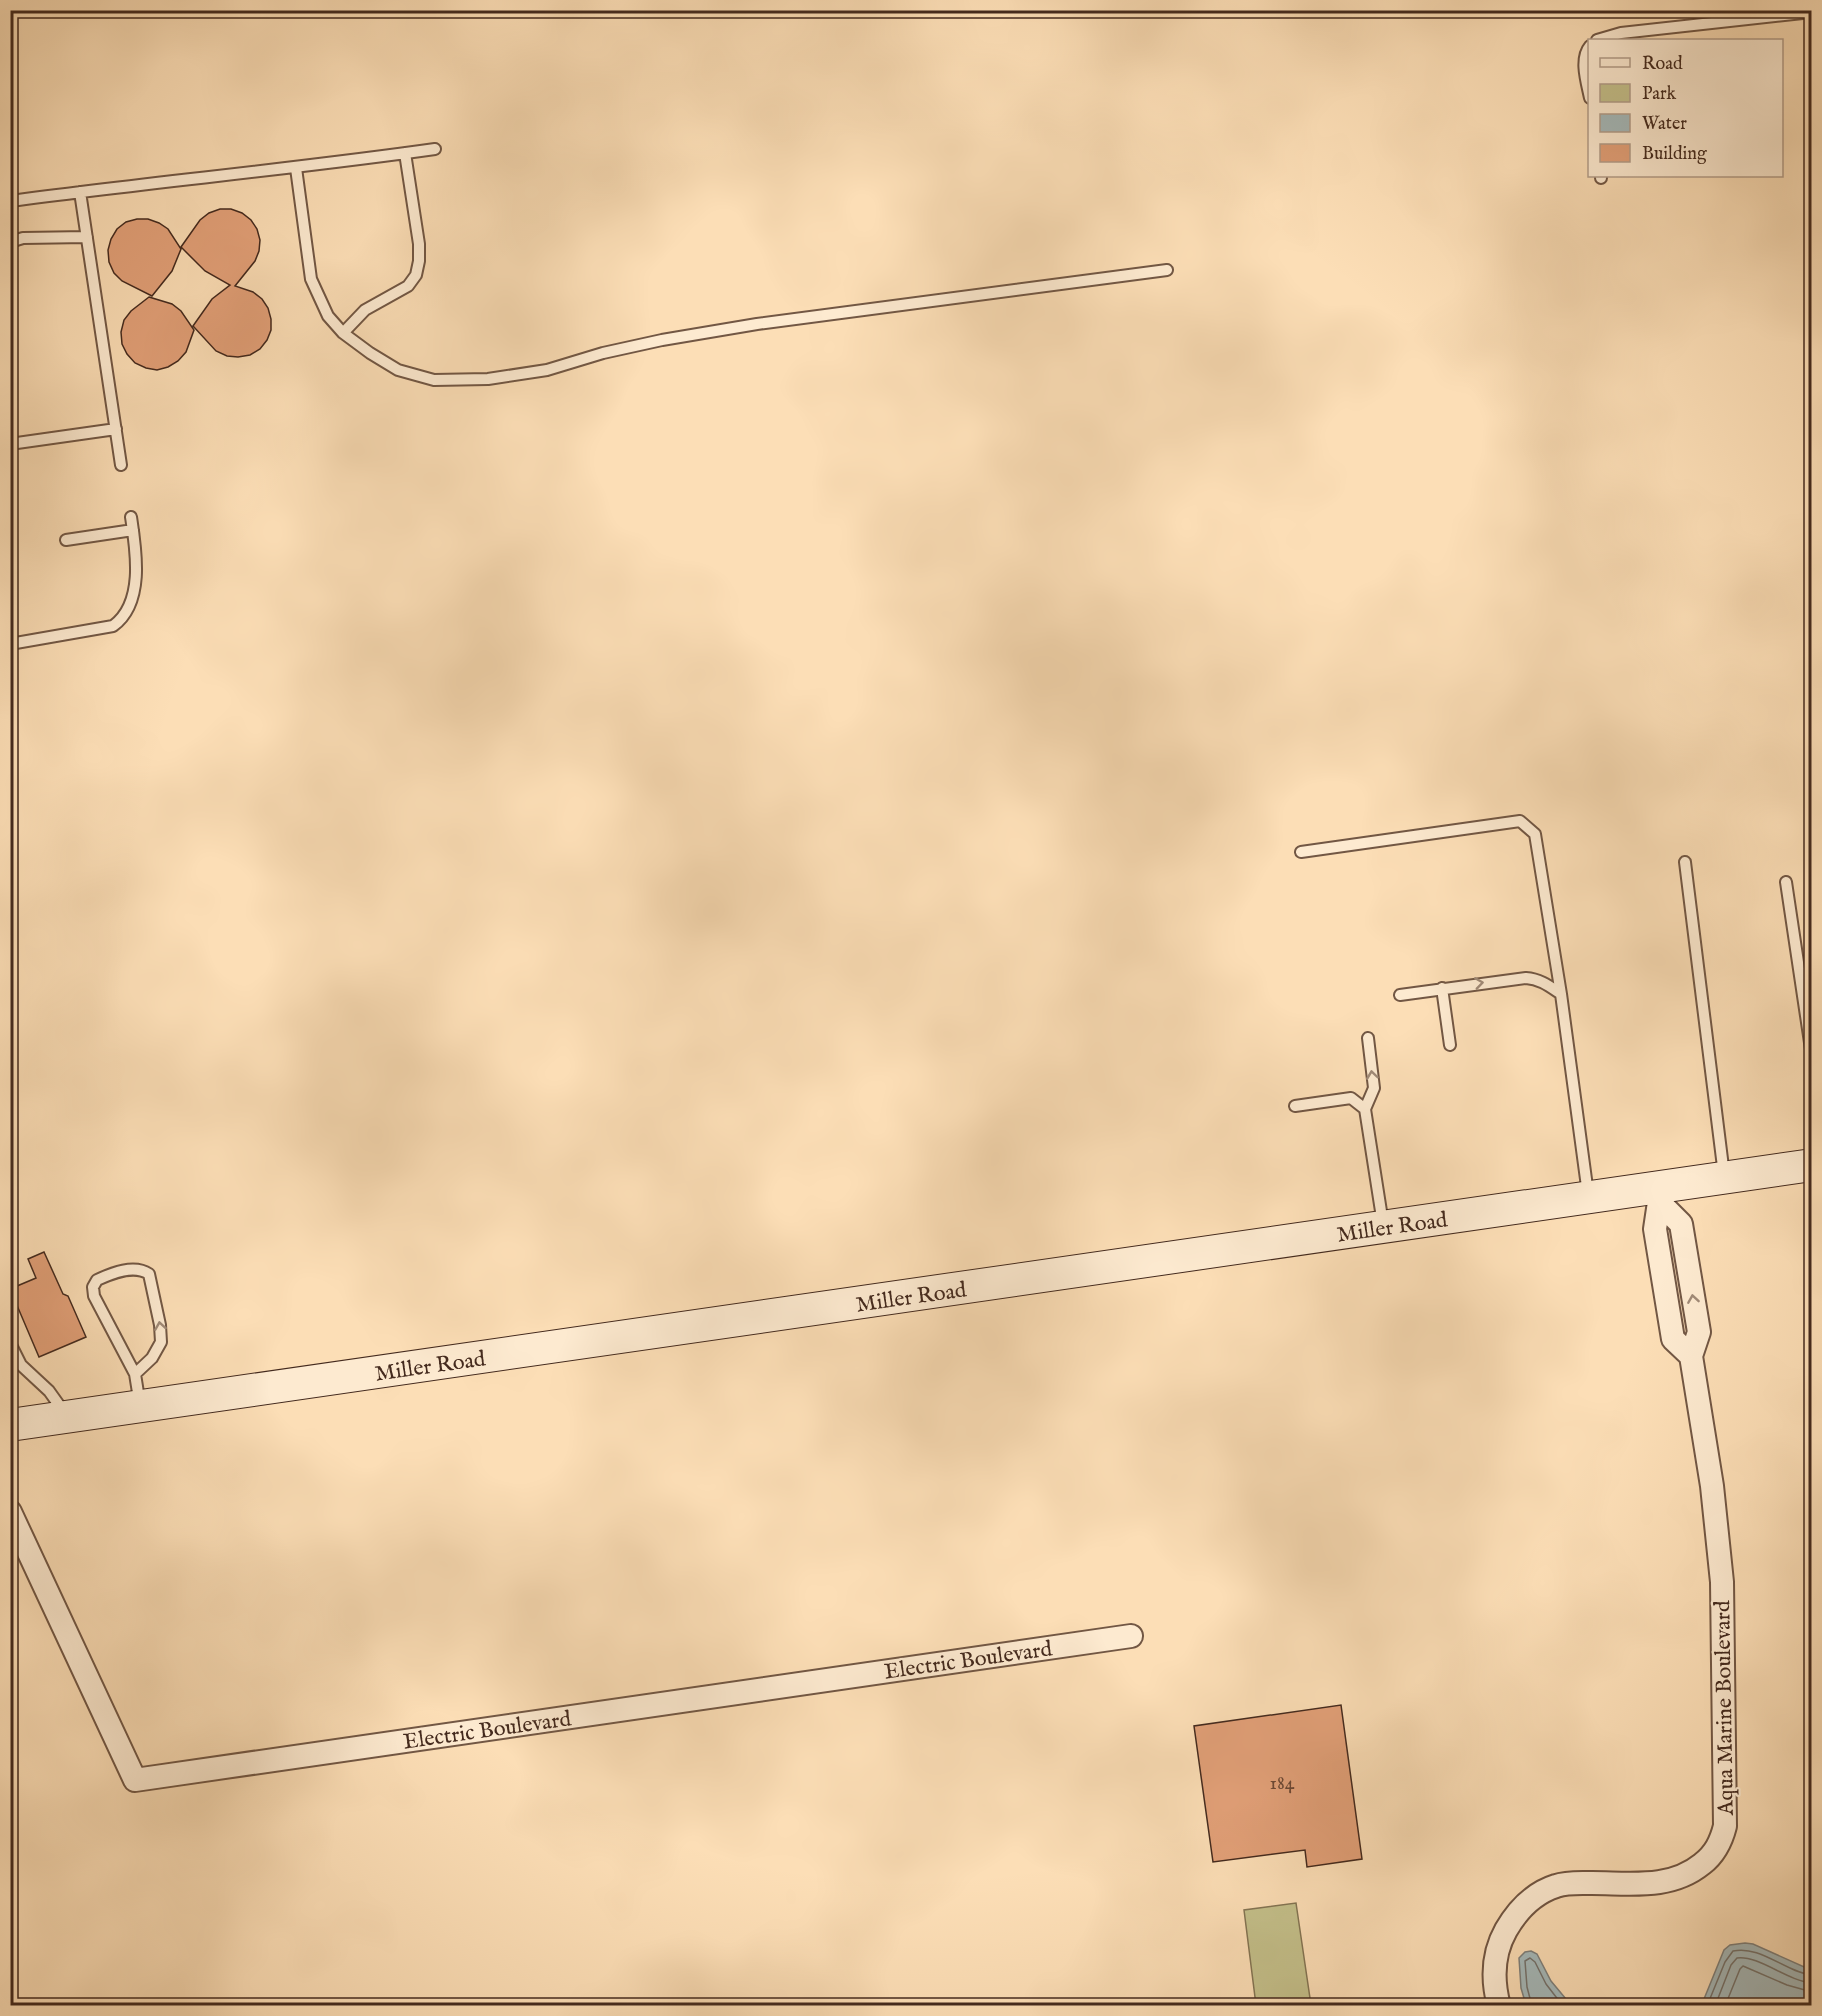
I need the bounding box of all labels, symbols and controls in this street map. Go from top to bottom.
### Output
legend [1588,39,1783,177]
text: Road [1642,53,1683,76]
text: Park [1642,83,1677,106]
text: Water [1642,113,1687,136]
text: Building [1642,143,1707,166]
one-way arrow [1474,977,1483,989]
one-way arrow [1367,1070,1379,1079]
street label: Miller Road [1335,1206,1450,1250]
street label: Miller Road [854,1276,969,1320]
one-way arrow [1688,1295,1700,1304]
one-way arrow [154,1321,167,1331]
street label: Miller Road [373,1345,488,1389]
street label: Aqua Marine Boulevard [1709,1600,1741,1817]
street label: Electric Boulevard [883,1635,1054,1687]
street label: Electric Boulevard [402,1705,573,1757]
house number: 184 [1269,1771,1295,1796]

